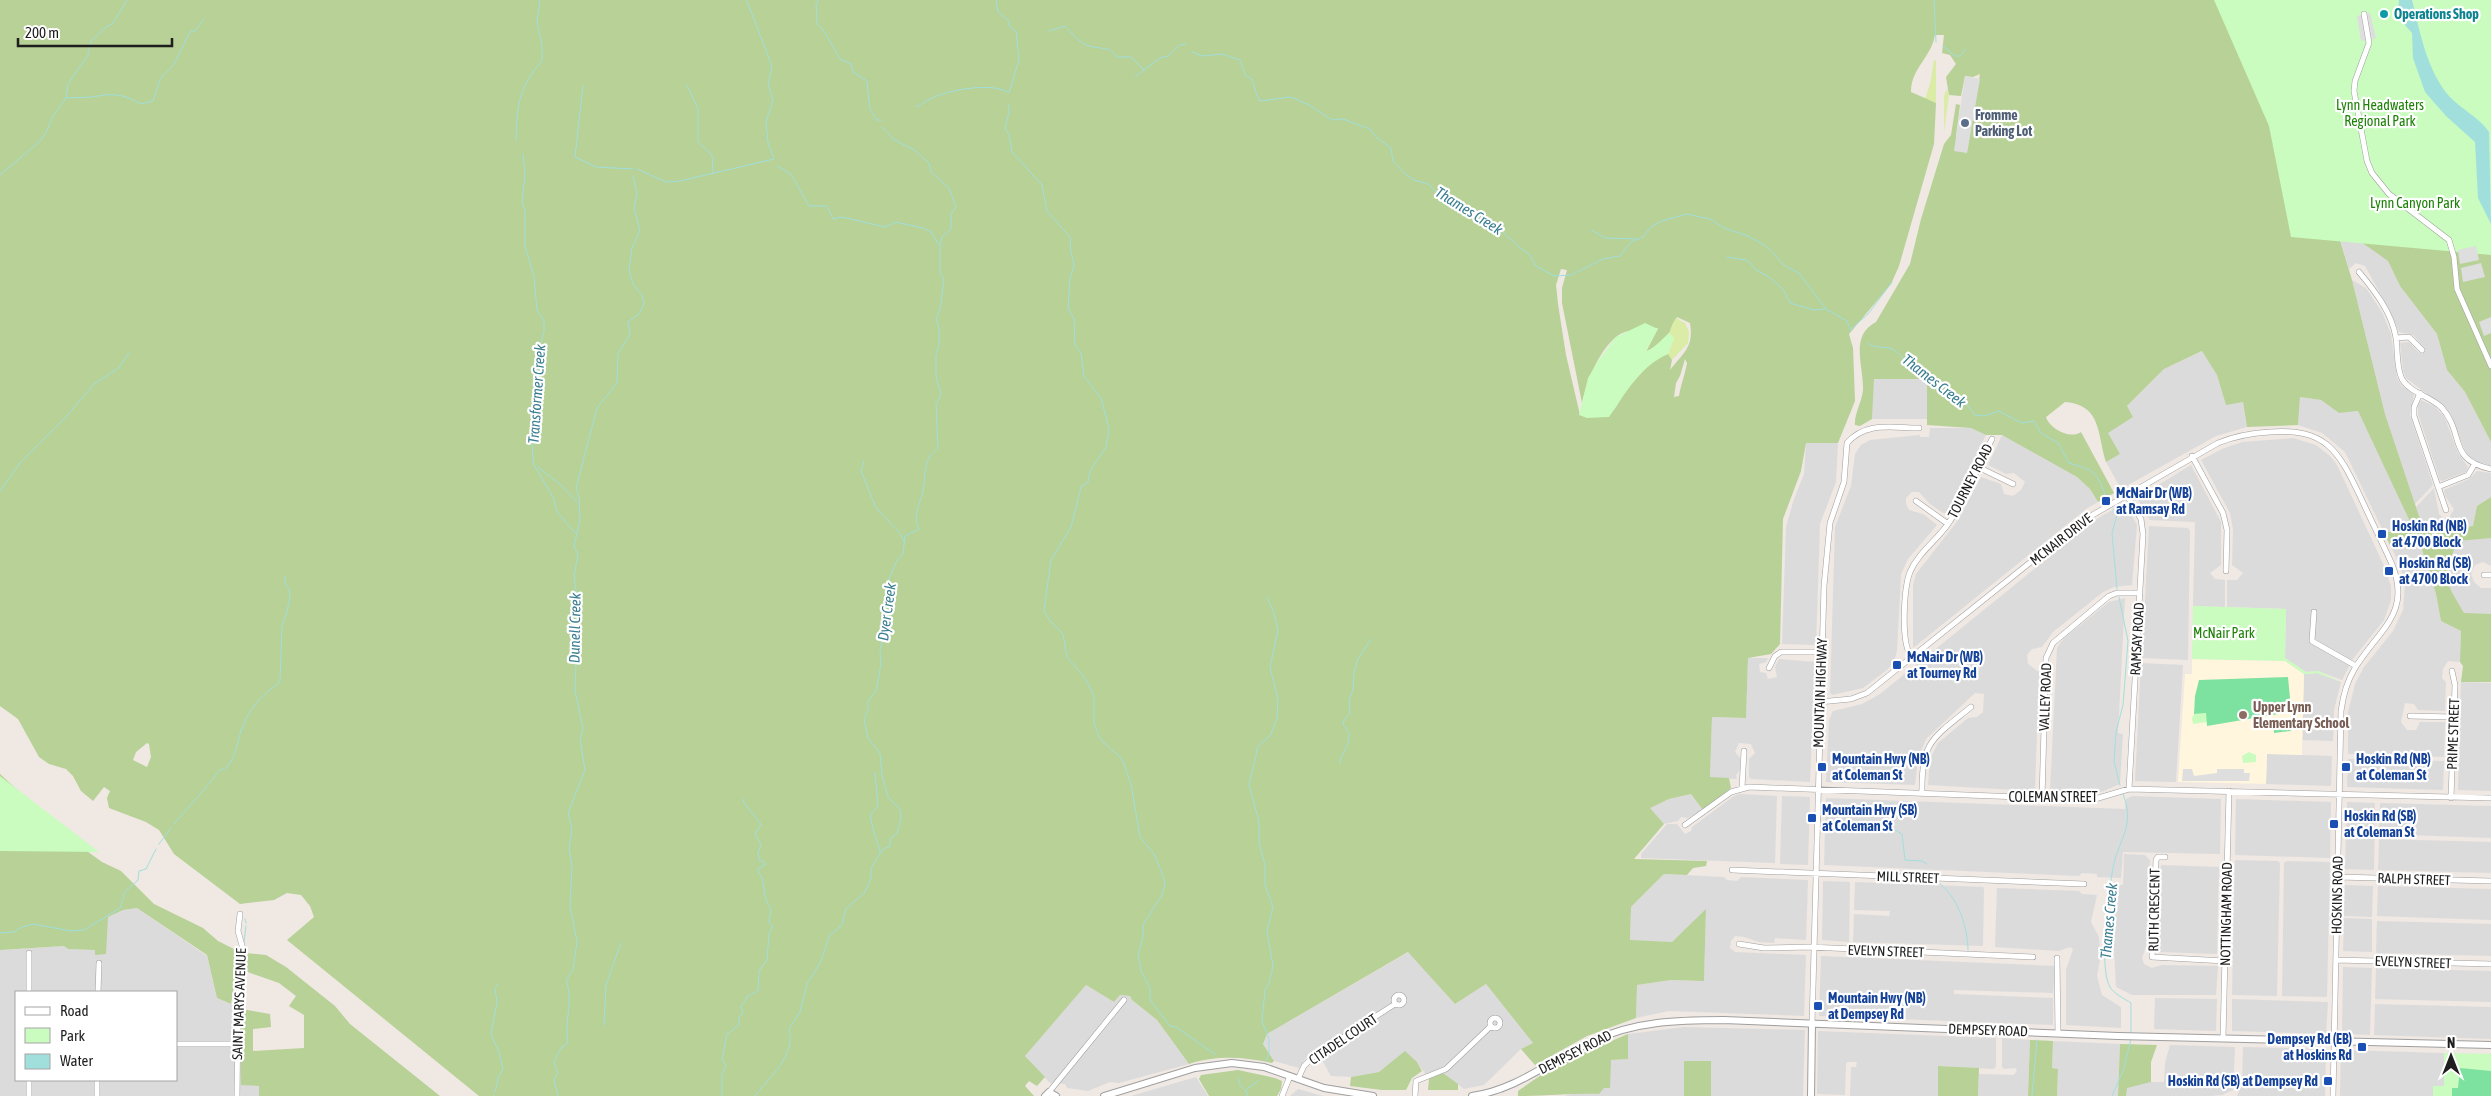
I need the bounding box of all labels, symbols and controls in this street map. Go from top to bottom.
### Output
place label: Operations Shop [2394,6,2479,22]
marker: Operations Shop [2378,8,2390,20]
scale bar [18,15,171,47]
text: 200 m [25,24,59,41]
park label: Lynn Headwaters Regional Park [2336,97,2424,129]
place label: Fromme Parking Lot [1975,107,2032,139]
marker: Fromme Parking Lot [1959,117,1971,129]
water label: Thames Creek [1432,183,1506,238]
park label: Lynn Canyon Park [2370,195,2460,211]
water label: Transformer Creek [525,343,548,444]
water label: Thames Creek [1899,350,1970,411]
street label: TOURNEY ROAD [1944,441,1996,521]
place label: McNair Dr (WB) at Ramsay Rd [2116,485,2192,517]
marker: McNair Dr (WB) at Ramsay Rd [2100,495,2112,507]
street label: MCNAIR DRIVE [2027,510,2095,568]
place label: Hoskin Rd (NB) at 4700 Block [2392,518,2467,550]
marker: Hoskin Rd (NB) at 4700 Block [2376,528,2388,540]
place label: Hoskin Rd (SB) at 4700 Block [2399,555,2471,587]
marker: Hoskin Rd (SB) at 4700 Block [2383,565,2395,577]
water label: Dyer Creek [874,581,899,642]
water label: Dunell Creek [565,592,584,663]
street label: RAMSAY ROAD [2127,602,2147,676]
park label: McNair Park [2193,625,2255,641]
street label: MOUNTAIN HIGHWAY [1810,637,1830,748]
place label: McNair Dr (WB) at Tourney Rd [1907,649,1983,681]
marker: McNair Dr (WB) at Tourney Rd [1891,659,1903,671]
street label: VALLEY ROAD [2036,663,2054,731]
street label: PRIME STREET [2444,698,2462,770]
place label: Upper Lynn Elementary School [2253,699,2349,731]
marker: Upper Lynn Elementary School [2237,709,2249,721]
place label: Mountain Hwy (NB) at Coleman St [1832,751,1930,783]
place label: Hoskin Rd (NB) at Coleman St [2356,751,2431,783]
marker: Mountain Hwy (NB) at Coleman St [1816,761,1828,773]
marker: Hoskin Rd (NB) at Coleman St [2340,761,2352,773]
street label: COLEMAN STREET [2008,789,2098,805]
place label: Mountain Hwy (SB) at Coleman St [1822,802,1917,834]
place label: Hoskin Rd (SB) at Coleman St [2344,808,2416,840]
marker: Mountain Hwy (SB) at Coleman St [1806,812,1818,824]
marker: Hoskin Rd (SB) at Coleman St [2328,818,2340,830]
street label: HOSKINS ROAD [2328,856,2346,934]
street label: NOTTINGHAM ROAD [2217,862,2235,966]
street label: MILL STREET [1876,868,1940,886]
street label: RUTH CRESCENT [2145,868,2163,952]
street label: RALPH STREET [2377,870,2451,888]
water label: Thames Creek [2097,882,2120,960]
street label: EVELYN STREET [1847,942,1925,960]
street label: SAINT MARYS AVENUE [229,948,249,1060]
street label: EVELYN STREET [2374,953,2452,971]
place label: Mountain Hwy (NB) at Dempsey Rd [1828,990,1926,1022]
legend [15,991,178,1081]
marker: Mountain Hwy (NB) at Dempsey Rd [1812,1000,1824,1012]
text: Road [60,1002,89,1019]
street label: CITADEL COURT [1306,1010,1380,1068]
street label: DEMPSEY ROAD [1948,1021,2028,1039]
text: Park [60,1027,85,1044]
street label: DEMPSEY ROAD [1536,1027,1614,1077]
place label: Dempsey Rd (EB) at Hoskins Rd [2267,1031,2352,1063]
north arrow [2426,1031,2476,1081]
text: N [2447,1035,2455,1051]
marker: Dempsey Rd (EB) at Hoskins Rd [2356,1041,2368,1053]
text: Water [60,1052,93,1069]
place label: Hoskin Rd (SB) at Dempsey Rd [2168,1073,2318,1089]
marker: Hoskin Rd (SB) at Dempsey Rd [2322,1075,2334,1087]

